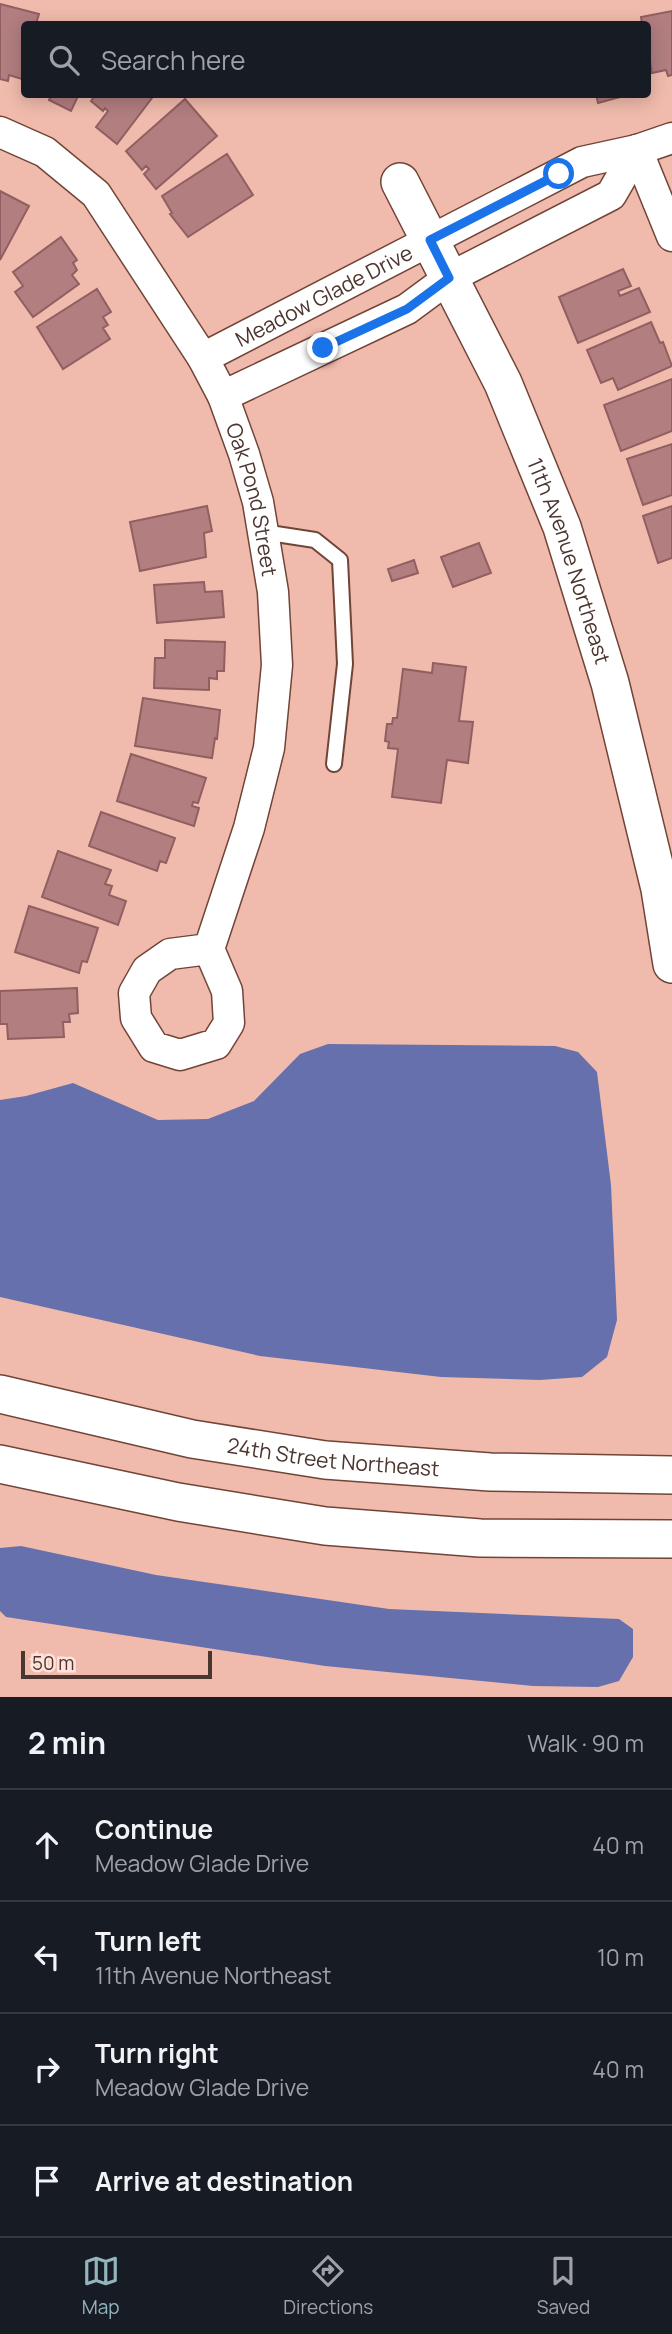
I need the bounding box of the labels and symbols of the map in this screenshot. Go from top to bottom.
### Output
route start [543,158,574,189]
street label: Meadow Glade Drive [230,238,417,353]
route end [307,332,338,363]
street label: Oak Pond Street [220,419,284,578]
street label: 11th Avenue Northeast [521,454,617,667]
street label: 24th Street Northeast [225,1431,441,1482]
scale bar [21,1648,212,1680]

